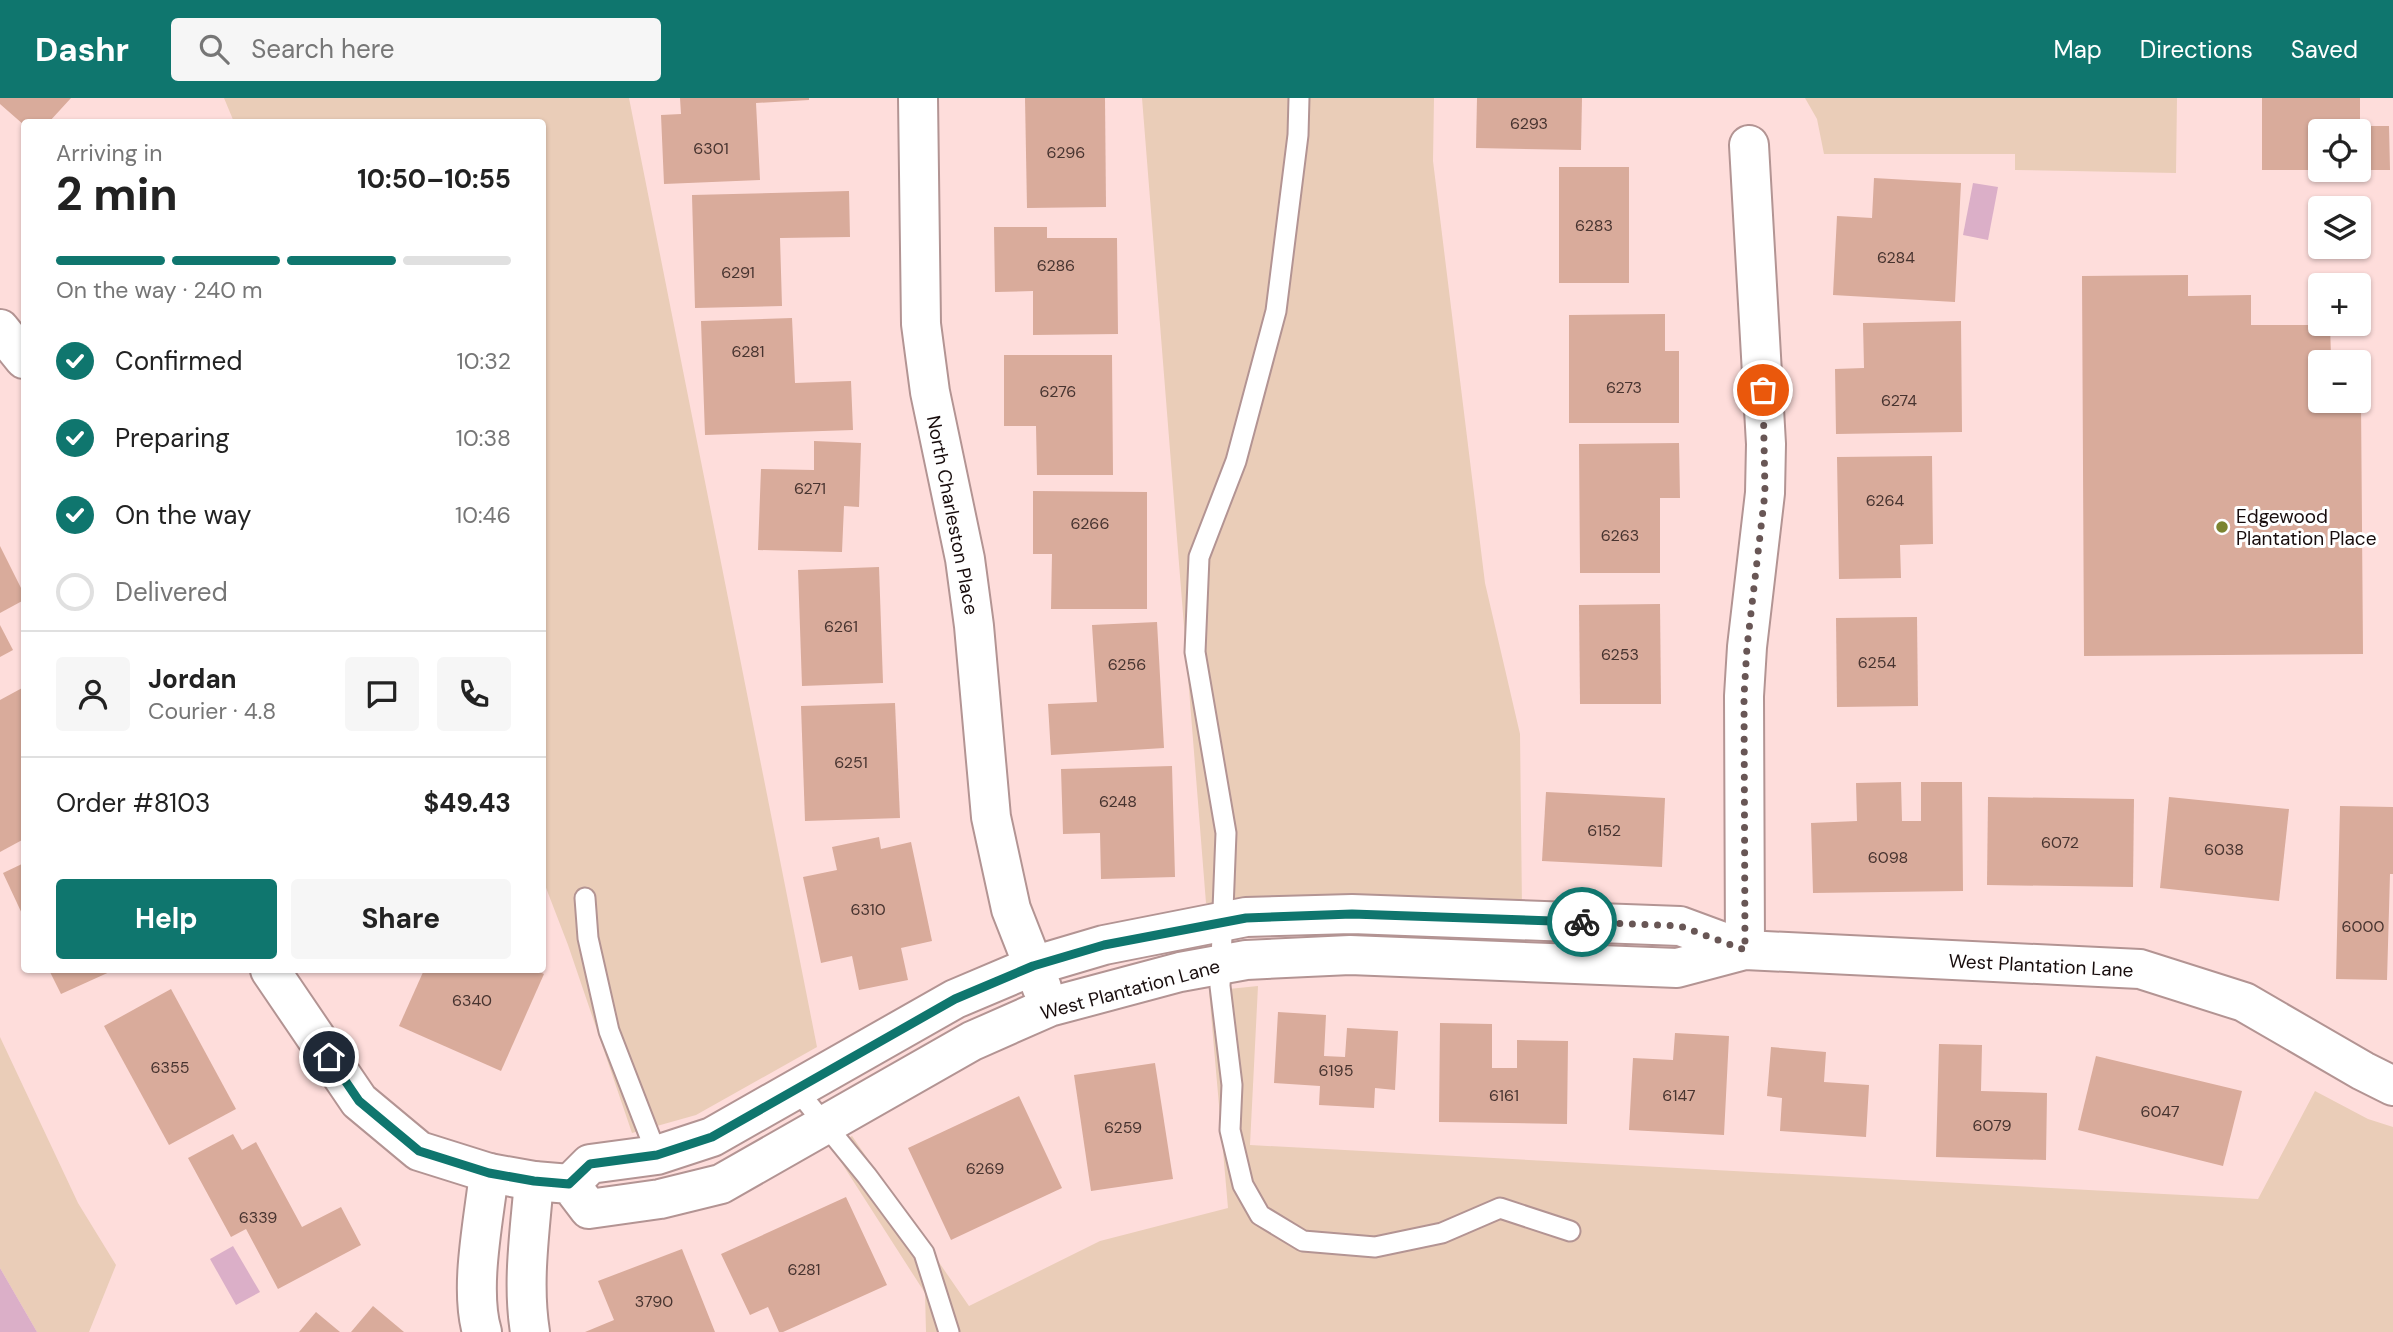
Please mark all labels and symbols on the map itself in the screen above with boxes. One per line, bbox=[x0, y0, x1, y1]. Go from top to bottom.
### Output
house number: 6293 bbox=[1510, 113, 1548, 134]
house number: 6301 bbox=[693, 138, 729, 159]
house number: 6296 bbox=[1047, 142, 1085, 163]
house number: 6283 bbox=[1575, 215, 1613, 236]
house number: 6284 bbox=[1877, 247, 1915, 268]
house number: 6286 bbox=[1037, 255, 1075, 276]
house number: 6291 bbox=[721, 262, 755, 283]
house number: 6281 bbox=[732, 341, 764, 362]
pin bbox=[1733, 360, 1793, 420]
house number: 6273 bbox=[1606, 377, 1642, 398]
house number: 6276 bbox=[1040, 381, 1076, 402]
house number: 6274 bbox=[1881, 390, 1917, 411]
street label: North Charleston Place bbox=[921, 413, 984, 617]
house number: 6271 bbox=[794, 478, 826, 499]
house number: 6264 bbox=[1866, 490, 1905, 511]
place label: Edgewood Plantation Place bbox=[2236, 504, 2377, 551]
house number: 6266 bbox=[1071, 513, 1109, 534]
marker: Edgewood Plantation Place bbox=[2214, 519, 2230, 535]
house number: 6263 bbox=[1601, 525, 1639, 546]
house number: 6261 bbox=[824, 616, 858, 637]
house number: 6253 bbox=[1601, 644, 1639, 665]
house number: 6254 bbox=[1858, 652, 1896, 673]
house number: 6256 bbox=[1108, 654, 1146, 675]
house number: 6251 bbox=[834, 752, 868, 773]
house number: 6248 bbox=[1099, 791, 1137, 812]
house number: 6152 bbox=[1587, 820, 1621, 841]
house number: 6072 bbox=[2041, 832, 2079, 853]
house number: 6038 bbox=[2204, 839, 2244, 860]
house number: 6098 bbox=[1868, 847, 1908, 868]
courier bbox=[1547, 887, 1617, 957]
house number: 6310 bbox=[850, 899, 886, 920]
house number: 6000 bbox=[2342, 916, 2384, 937]
street label: West Plantation Lane bbox=[1948, 948, 2134, 983]
street label: West Plantation Lane bbox=[1037, 953, 1223, 1026]
house number: 6340 bbox=[452, 990, 492, 1011]
pin bbox=[299, 1027, 359, 1087]
house number: 6355 bbox=[150, 1057, 190, 1078]
house number: 6195 bbox=[1319, 1060, 1353, 1081]
house number: 6161 bbox=[1489, 1085, 1519, 1106]
house number: 6147 bbox=[1662, 1085, 1696, 1106]
house number: 6047 bbox=[2140, 1101, 2180, 1122]
house number: 6079 bbox=[1973, 1115, 2011, 1136]
house number: 6259 bbox=[1104, 1117, 1142, 1138]
house number: 6269 bbox=[966, 1158, 1004, 1179]
house number: 6339 bbox=[239, 1207, 277, 1228]
house number: 6281 bbox=[788, 1259, 820, 1280]
house number: 3790 bbox=[635, 1291, 673, 1312]

